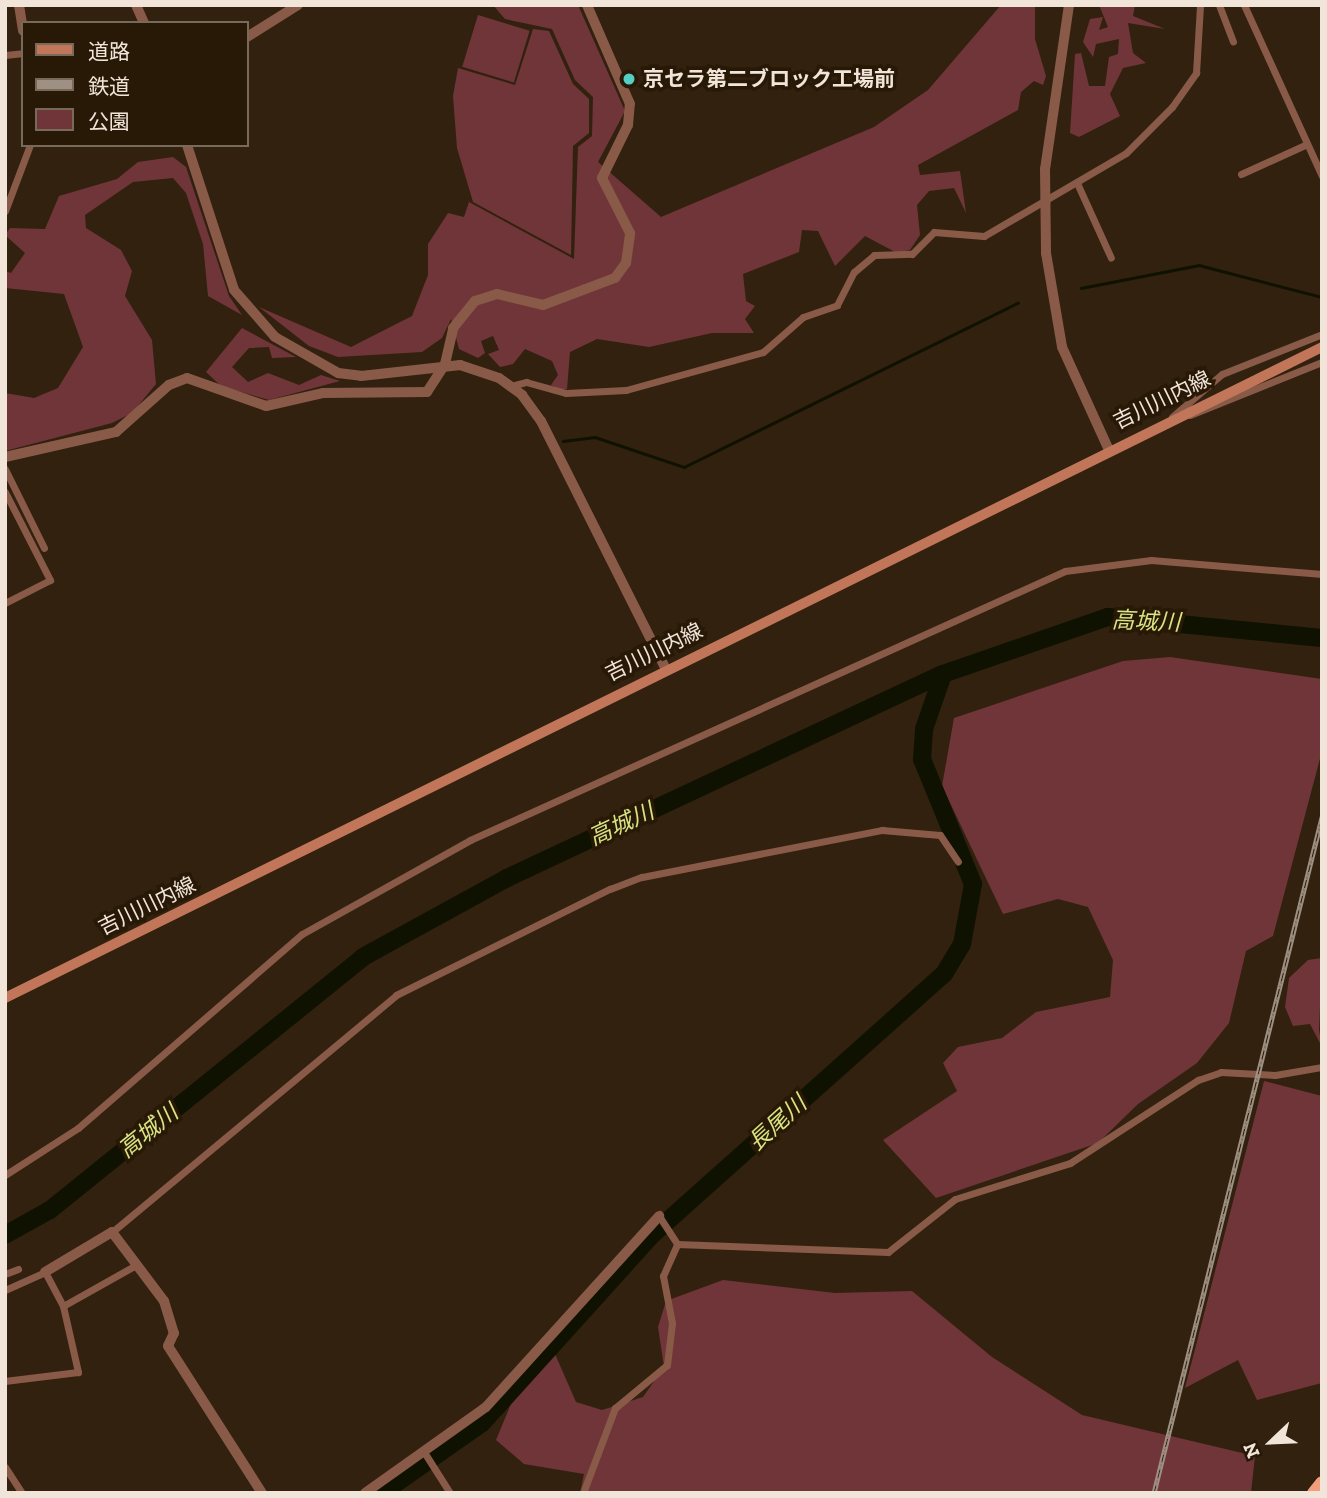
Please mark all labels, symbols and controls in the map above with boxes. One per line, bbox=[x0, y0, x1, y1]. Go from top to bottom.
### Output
legend bbox=[21, 21, 248, 147]
text: 道路 bbox=[88, 39, 130, 64]
place label: 京セラ第二ブロック工場前 bbox=[643, 66, 895, 92]
marker: 京セラ第二ブロック工場前 bbox=[621, 71, 637, 87]
text: 鉄道 bbox=[88, 74, 130, 99]
text: 公園 bbox=[88, 109, 130, 134]
street label: 吉川川内線 bbox=[1109, 366, 1215, 434]
water label: 高城川 bbox=[1111, 606, 1181, 636]
street label: 吉川川内線 bbox=[601, 618, 707, 686]
water label: 高城川 bbox=[584, 797, 658, 851]
street label: 吉川川内線 bbox=[94, 872, 200, 940]
water label: 長尾川 bbox=[742, 1090, 812, 1156]
water label: 高城川 bbox=[113, 1099, 183, 1163]
north arrow bbox=[1236, 1407, 1306, 1477]
text: N bbox=[1238, 1439, 1265, 1462]

